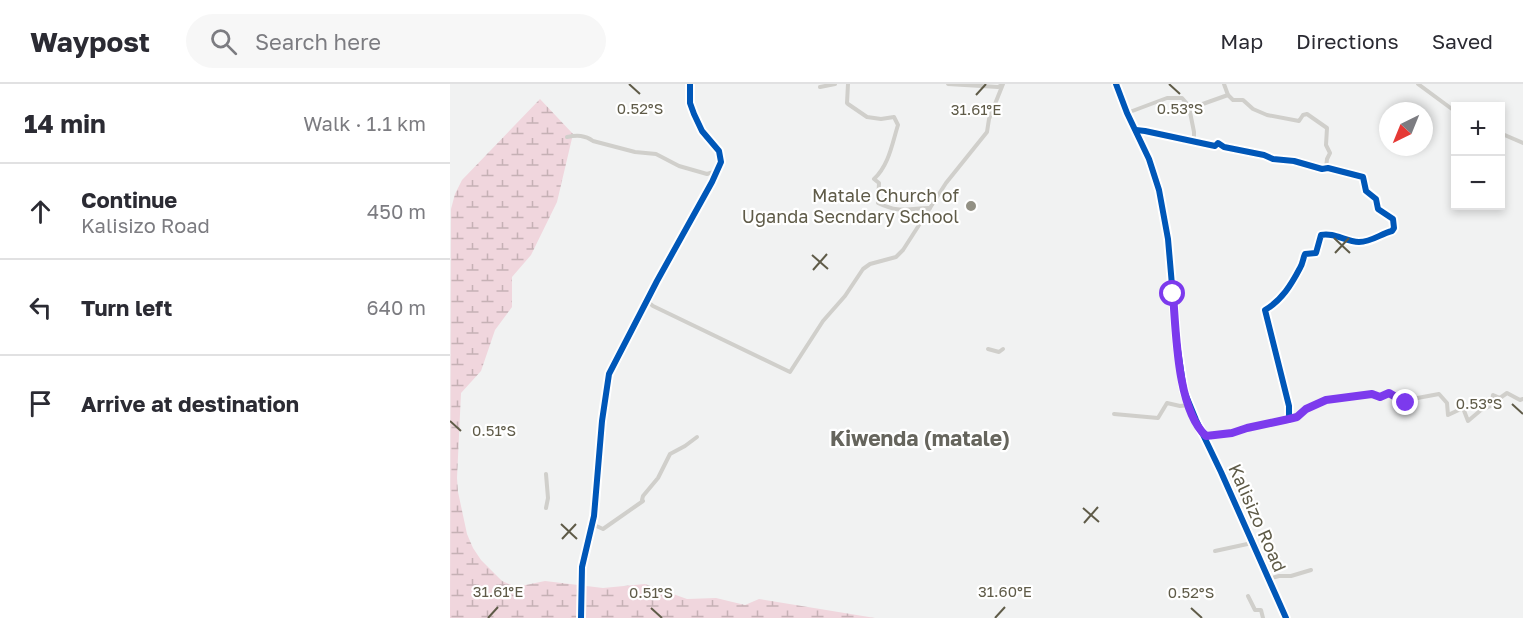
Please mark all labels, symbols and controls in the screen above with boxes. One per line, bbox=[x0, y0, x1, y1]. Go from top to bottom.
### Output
search box bbox=[186, 14, 606, 68]
text: Waypost bbox=[30, 25, 150, 58]
icon: search bbox=[207, 25, 240, 58]
text: Search here bbox=[255, 28, 381, 55]
text: Map bbox=[1220, 28, 1263, 54]
text: Directions bbox=[1296, 28, 1399, 54]
text: Saved bbox=[1432, 28, 1493, 54]
text: 0.52°S bbox=[617, 99, 663, 117]
text: 0.53°S bbox=[1157, 99, 1203, 117]
text: 31.61°E bbox=[951, 100, 1001, 118]
north arrow bbox=[1379, 102, 1433, 156]
map controls bbox=[1451, 102, 1505, 210]
button: + bbox=[1451, 102, 1505, 156]
text: 14 min bbox=[24, 108, 106, 139]
text: Walk · 1.1 km bbox=[303, 111, 426, 135]
button: − bbox=[1451, 156, 1505, 210]
place label: Matale Church of Uganda Secndary School bbox=[742, 184, 959, 227]
text: Continue bbox=[81, 186, 177, 213]
icon: ahead bbox=[24, 195, 57, 228]
text: 450 m bbox=[367, 199, 426, 223]
marker: Matale Church of Uganda Secndary School bbox=[964, 199, 978, 213]
text: Kalisizo Road bbox=[81, 213, 210, 237]
route start bbox=[1159, 280, 1185, 306]
icon: left bbox=[24, 291, 57, 324]
text: Turn left bbox=[81, 294, 172, 321]
text: 640 m bbox=[367, 295, 426, 319]
icon: arrive bbox=[24, 387, 57, 420]
route end bbox=[1392, 389, 1418, 415]
text: Arrive at destination bbox=[81, 390, 299, 417]
text: 0.53°S bbox=[1456, 394, 1502, 412]
text: 0.51°S bbox=[472, 421, 516, 439]
district label: Kiwenda (matale) bbox=[830, 425, 1010, 451]
street label: Kalisizo Road bbox=[1224, 460, 1292, 575]
text: 31.61°E bbox=[473, 582, 523, 600]
text: 31.60°E bbox=[978, 582, 1032, 600]
text: 0.51°S bbox=[629, 583, 673, 601]
text: 0.52°S bbox=[1168, 583, 1214, 601]

